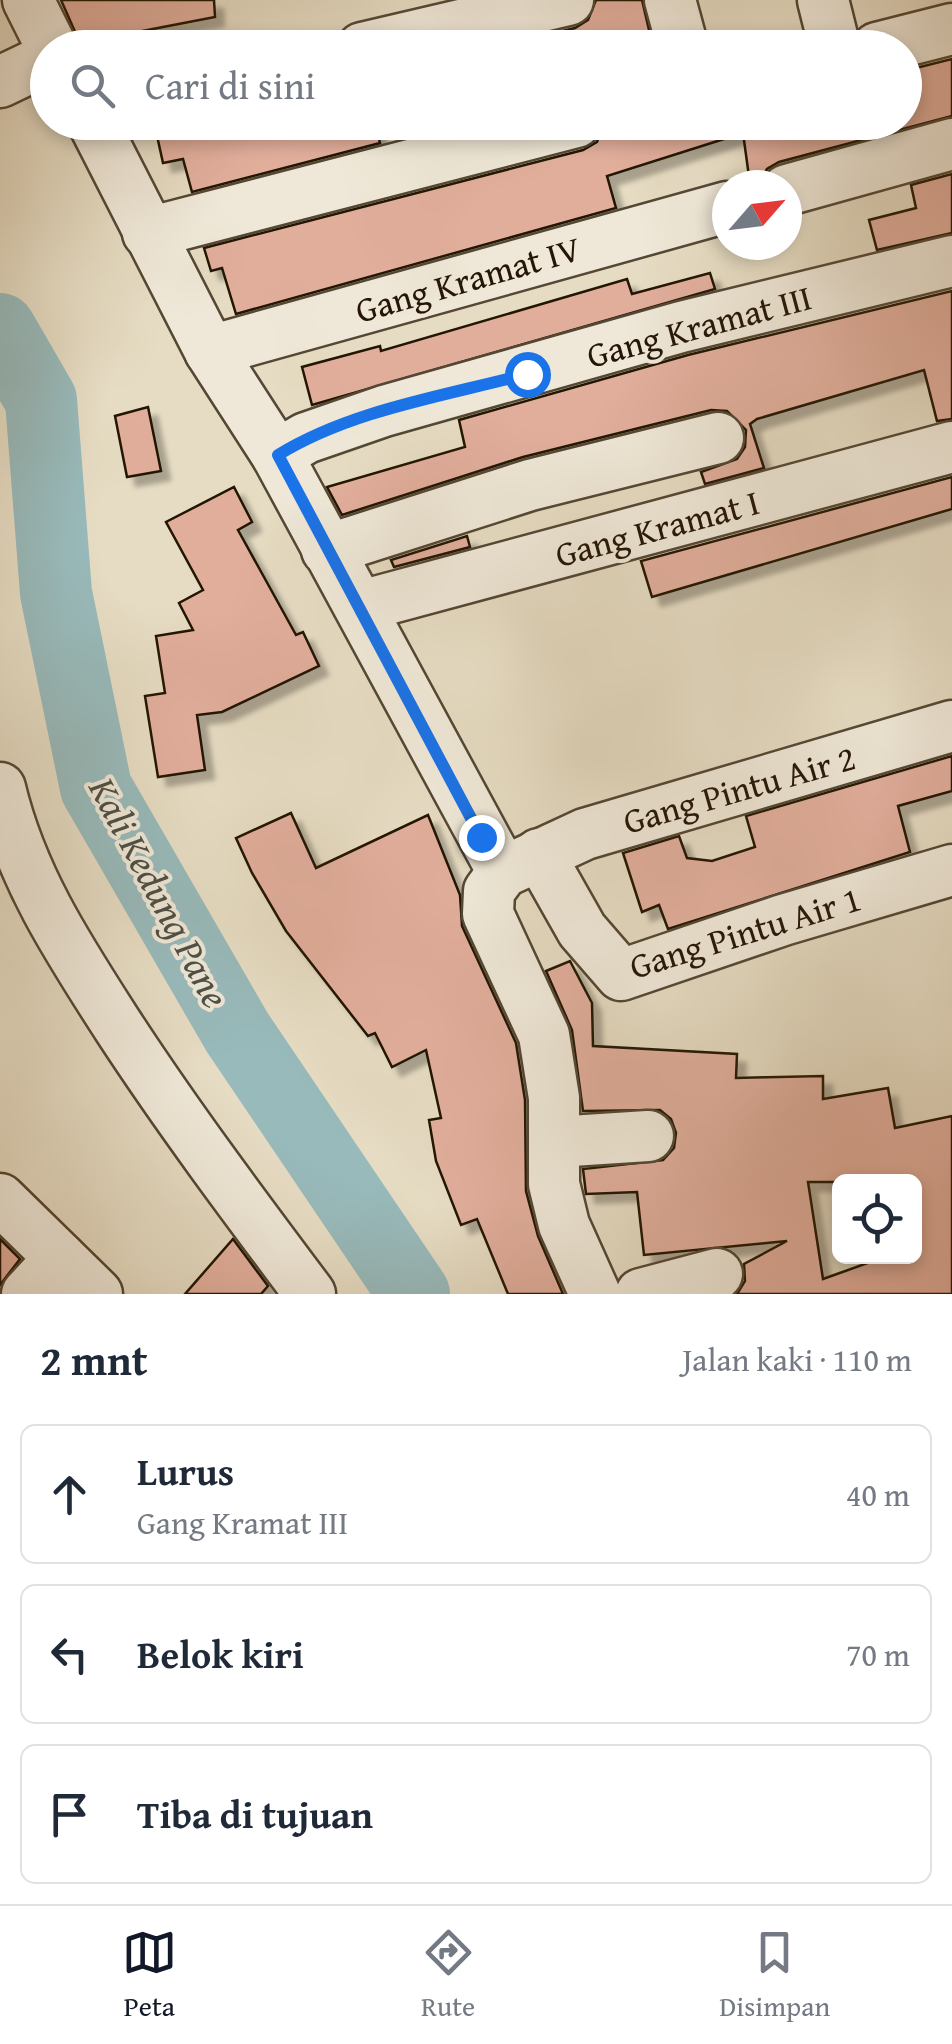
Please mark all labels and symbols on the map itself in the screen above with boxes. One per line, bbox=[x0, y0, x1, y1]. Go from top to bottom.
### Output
north arrow bbox=[712, 170, 802, 260]
street label: Gang Kramat IV bbox=[349, 222, 587, 336]
street label: Gang Kramat III bbox=[581, 272, 817, 380]
route start bbox=[505, 352, 551, 398]
street label: Gang Kramat I bbox=[549, 476, 765, 580]
street label: Gang Pintu Air 2 bbox=[617, 732, 861, 846]
water label: Kali Kedung Pane bbox=[75, 766, 244, 1017]
route end bbox=[459, 815, 505, 861]
street label: Gang Pintu Air 1 bbox=[623, 873, 867, 991]

